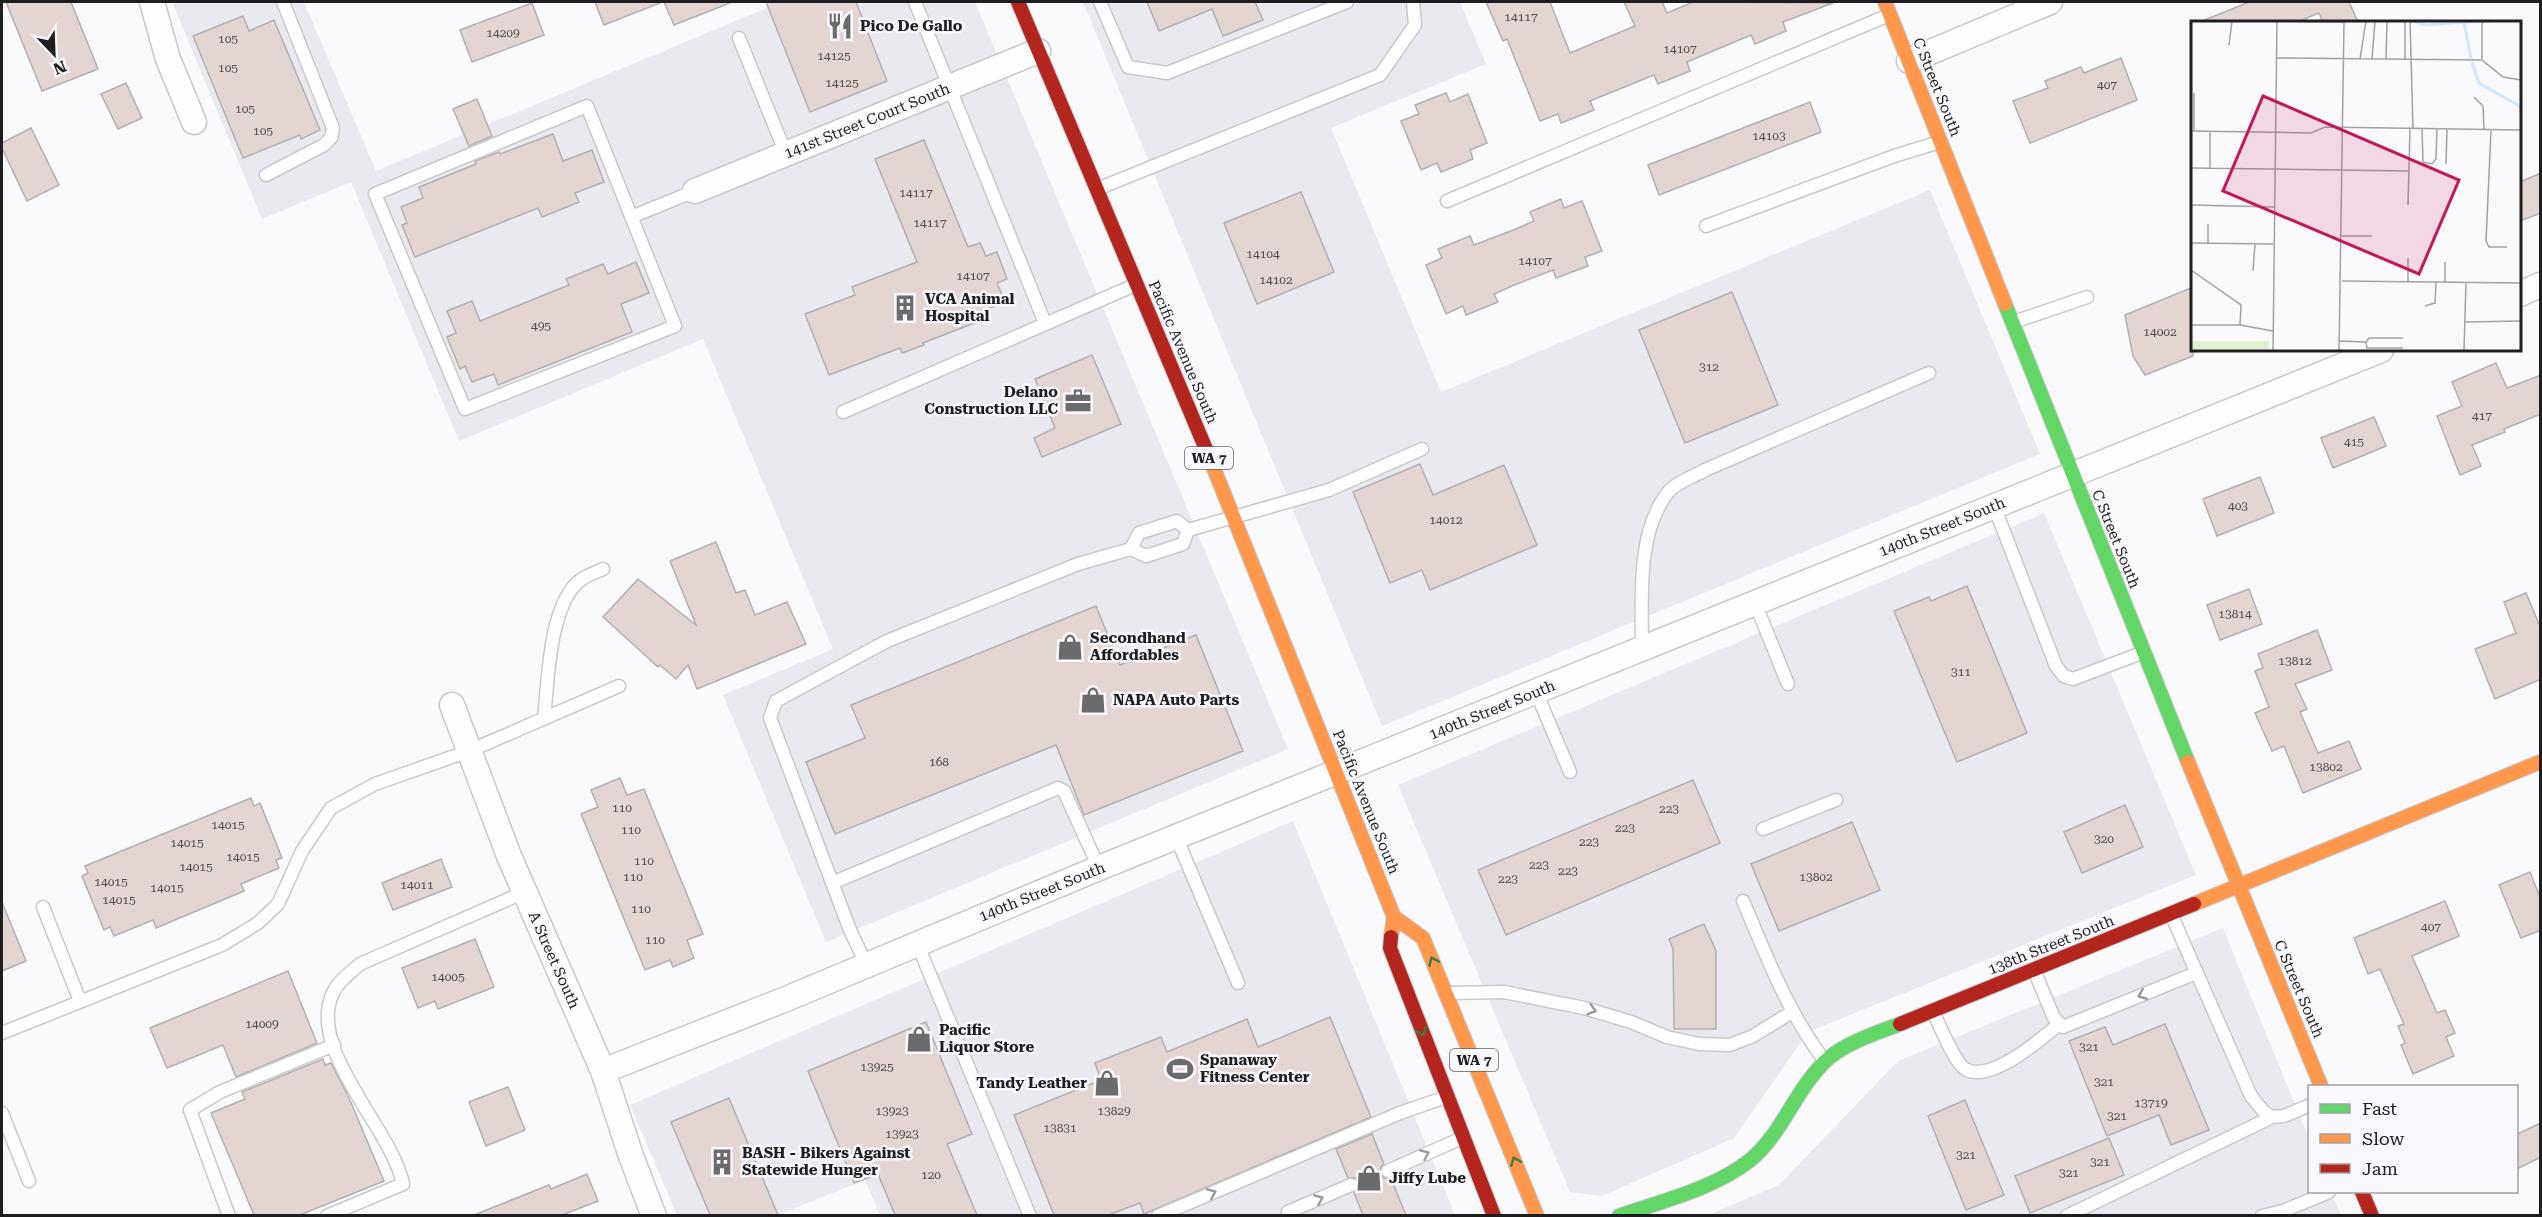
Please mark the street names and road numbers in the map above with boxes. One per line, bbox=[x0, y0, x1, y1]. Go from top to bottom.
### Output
street label: C Street South bbox=[1909, 35, 1965, 139]
street label: 141st Street Court South bbox=[782, 79, 953, 163]
street label: Pacific Avenue South bbox=[1145, 278, 1221, 427]
road number: WA 7 bbox=[1185, 447, 1233, 469]
street label: C Street South bbox=[2088, 487, 2144, 591]
street label: 140th Street South bbox=[1876, 493, 2008, 561]
street label: 140th Street South bbox=[1426, 676, 1558, 744]
street label: Pacific Avenue South bbox=[1329, 727, 1403, 877]
street label: 140th Street South bbox=[976, 858, 1108, 926]
street label: A Street South bbox=[525, 909, 584, 1012]
street label: 138th Street South bbox=[1985, 911, 2117, 979]
street label: C Street South bbox=[2270, 937, 2328, 1041]
road number: WA 7 bbox=[1450, 1049, 1498, 1071]

